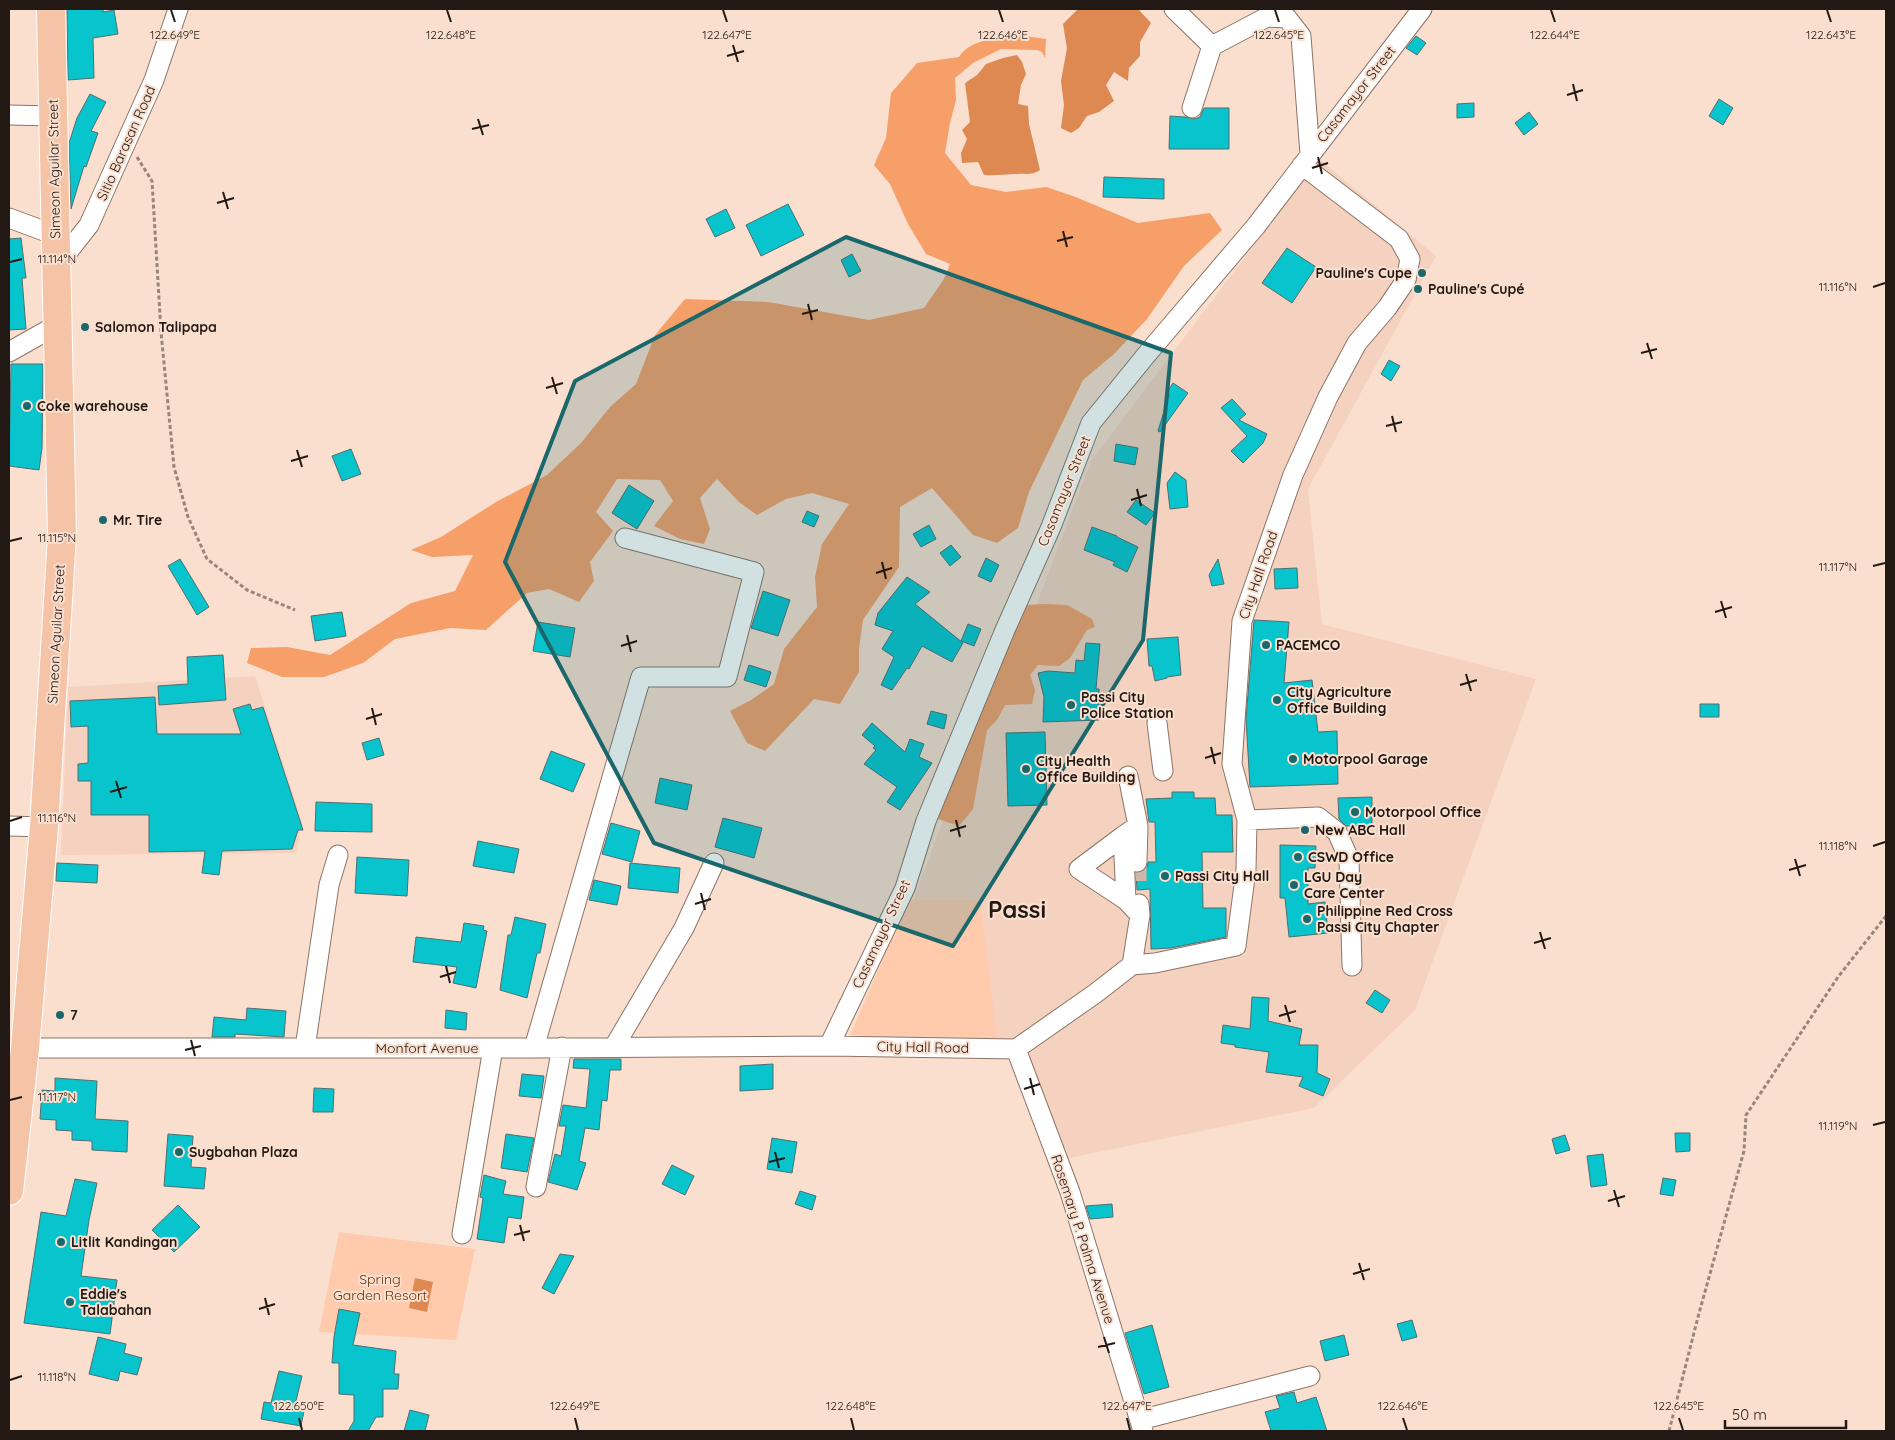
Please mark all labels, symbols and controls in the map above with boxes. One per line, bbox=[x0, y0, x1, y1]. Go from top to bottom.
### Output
text: 122.649°E bbox=[150, 27, 200, 42]
text: 122.648°E bbox=[426, 27, 476, 42]
text: 122.647°E bbox=[702, 27, 752, 42]
text: 122.646°E bbox=[978, 27, 1028, 42]
text: 122.645°E bbox=[1254, 27, 1304, 42]
text: 122.644°E bbox=[1530, 27, 1580, 42]
text: 122.643°E bbox=[1806, 27, 1856, 42]
street label: Casamayor Street bbox=[1313, 42, 1400, 146]
street label: Sitio Barasan Road bbox=[93, 83, 159, 203]
street label: Simeon Aguilar Street bbox=[44, 99, 64, 239]
text: 11.114°N bbox=[38, 251, 76, 266]
place label: Pauline's Cupe bbox=[1315, 264, 1412, 282]
marker: Pauline's Cupe bbox=[1416, 267, 1428, 279]
text: 11.116°N bbox=[1819, 279, 1857, 294]
place label: Pauline's Cupé bbox=[1428, 280, 1525, 298]
marker: Pauline's Cupé bbox=[1412, 283, 1424, 295]
place label: Salomon Talipapa bbox=[95, 318, 217, 336]
marker: Salomon Talipapa bbox=[79, 321, 91, 333]
place label: Coke warehouse bbox=[37, 397, 148, 415]
marker: Coke warehouse bbox=[21, 400, 33, 412]
street label: Casamayor Street bbox=[1034, 433, 1095, 549]
place label: Mr. Tire bbox=[113, 511, 162, 529]
marker: Mr. Tire bbox=[97, 514, 109, 526]
street label: City Hall Road bbox=[1234, 528, 1282, 622]
text: 11.115°N bbox=[38, 530, 76, 545]
text: 11.117°N bbox=[1819, 559, 1857, 574]
street label: Simeon Aguilar Street bbox=[43, 564, 69, 704]
place label: PACEMCO bbox=[1276, 636, 1341, 654]
marker: PACEMCO bbox=[1260, 639, 1272, 651]
place label: City Agriculture Office Building bbox=[1287, 683, 1391, 717]
place label: Passi City Police Station bbox=[1081, 688, 1174, 722]
marker: City Agriculture Office Building bbox=[1271, 694, 1283, 706]
marker: Passi City Police Station bbox=[1065, 699, 1077, 711]
place label: Motorpool Garage bbox=[1303, 750, 1428, 768]
place label: City Health Office Building bbox=[1036, 752, 1135, 786]
marker: Motorpool Garage bbox=[1287, 753, 1299, 765]
marker: City Health Office Building bbox=[1020, 763, 1032, 775]
place label: Motorpool Office bbox=[1365, 803, 1481, 821]
marker: Motorpool Office bbox=[1349, 806, 1361, 818]
text: 11.116°N bbox=[38, 810, 76, 825]
place label: New ABC Hall bbox=[1315, 821, 1405, 839]
marker: New ABC Hall bbox=[1299, 824, 1311, 836]
text: 11.118°N bbox=[1819, 838, 1857, 853]
place label: CSWD Office bbox=[1308, 848, 1394, 866]
marker: CSWD Office bbox=[1292, 851, 1304, 863]
place label: Passi City Hall bbox=[1175, 867, 1269, 885]
place label: LGU Day Care Center bbox=[1304, 868, 1385, 902]
marker: Passi City Hall bbox=[1159, 870, 1171, 882]
street label: Casamayor Street bbox=[848, 877, 914, 991]
marker: LGU Day Care Center bbox=[1288, 879, 1300, 891]
district label: Passi bbox=[988, 894, 1046, 924]
place label: Philippine Red Cross Passi City Chapter bbox=[1317, 902, 1453, 936]
marker: Philippine Red Cross Passi City Chapter bbox=[1301, 913, 1313, 925]
place label: 7 bbox=[70, 1006, 78, 1024]
marker: 7 bbox=[54, 1009, 66, 1021]
street label: City Hall Road bbox=[877, 1037, 969, 1057]
street label: Monfort Avenue bbox=[376, 1039, 479, 1057]
text: 11.117°N bbox=[38, 1089, 76, 1104]
text: 11.119°N bbox=[1819, 1118, 1857, 1133]
place label: Sugbahan Plaza bbox=[189, 1143, 298, 1161]
marker: Sugbahan Plaza bbox=[173, 1146, 185, 1158]
street label: Rosemary P. Palma Avenue bbox=[1047, 1152, 1119, 1326]
place label: Litlit Kandingan bbox=[71, 1233, 177, 1251]
marker: Litlit Kandingan bbox=[55, 1236, 67, 1248]
park label: Spring Garden Resort bbox=[333, 1270, 427, 1304]
place label: Eddie's Talabahan bbox=[80, 1285, 152, 1319]
marker: Eddie's Talabahan bbox=[64, 1296, 76, 1308]
text: 11.118°N bbox=[38, 1369, 76, 1384]
text: 122.650°E bbox=[274, 1398, 325, 1413]
text: 122.649°E bbox=[550, 1398, 600, 1413]
text: 122.648°E bbox=[826, 1398, 876, 1413]
text: 122.647°E bbox=[1102, 1398, 1152, 1413]
text: 122.646°E bbox=[1378, 1398, 1428, 1413]
text: 122.645°E bbox=[1654, 1398, 1704, 1413]
scale bar bbox=[1725, 1398, 1846, 1430]
text: 50 m bbox=[1732, 1405, 1767, 1424]

